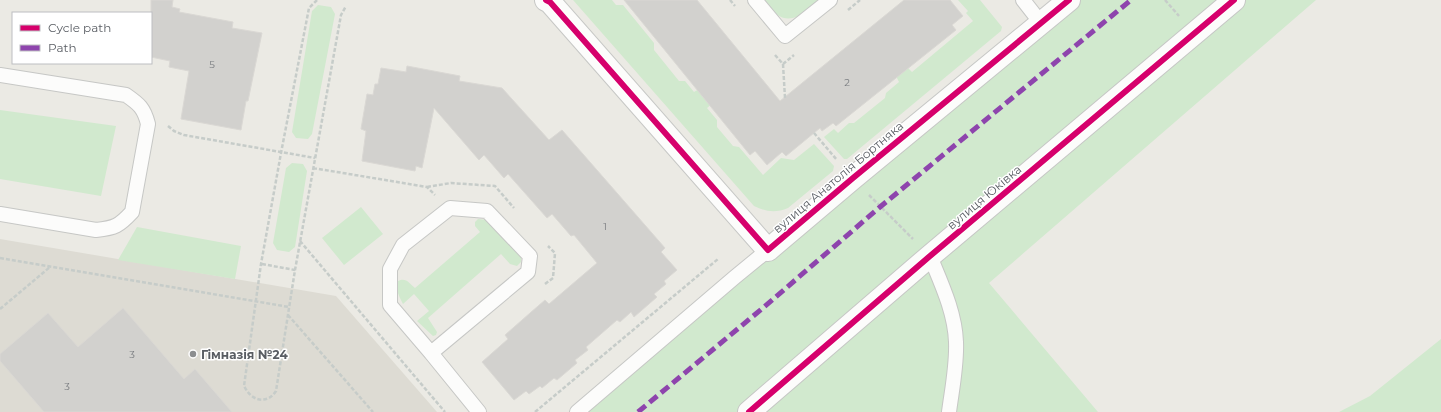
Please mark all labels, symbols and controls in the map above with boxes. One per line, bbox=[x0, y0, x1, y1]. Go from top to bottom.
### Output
legend bbox=[12, 12, 152, 64]
text: Cycle path bbox=[48, 20, 111, 35]
text: Path bbox=[48, 40, 77, 55]
house number: 5 bbox=[209, 58, 215, 71]
house number: 2 bbox=[844, 76, 850, 89]
street label: вулиця Анатолія Бортняка bbox=[770, 118, 906, 236]
street label: вулиця Юківка bbox=[944, 161, 1024, 233]
house number: 1 bbox=[603, 220, 607, 233]
place label: Гімназія №24 bbox=[201, 347, 289, 362]
house number: 3 bbox=[129, 348, 135, 361]
marker: Гімназія №24 bbox=[188, 349, 198, 359]
house number: 3 bbox=[64, 380, 70, 393]

